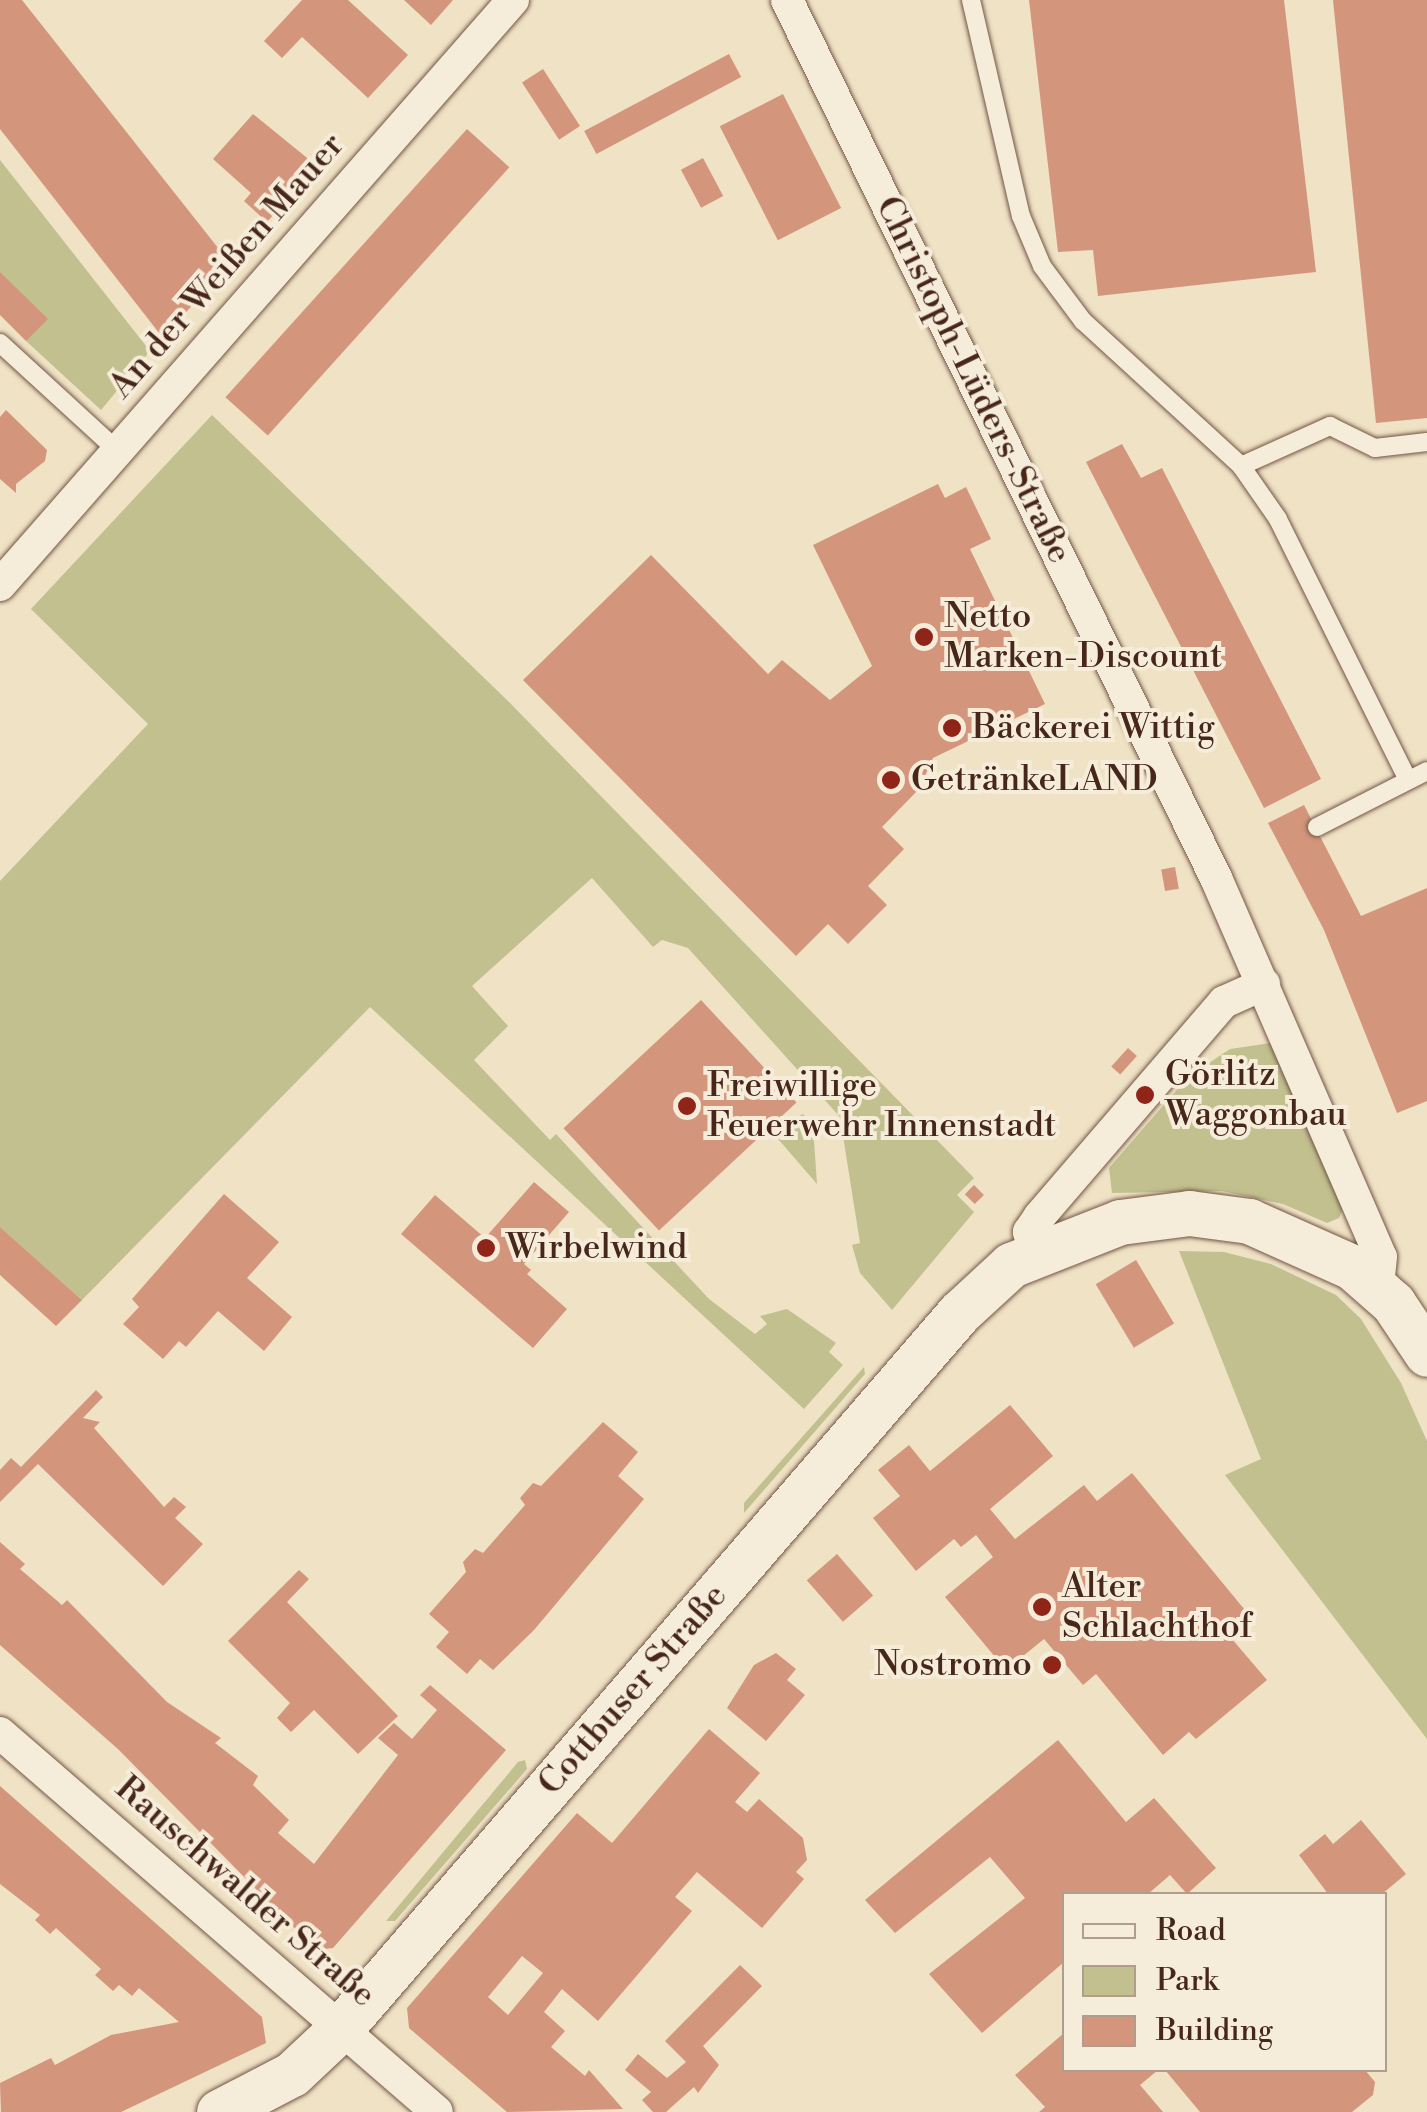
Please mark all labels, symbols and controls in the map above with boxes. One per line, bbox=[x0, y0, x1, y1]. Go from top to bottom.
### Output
street label: An der Weißen Mauer bbox=[100, 125, 354, 407]
street label: Christoph-Lüders-Straße bbox=[866, 190, 1080, 570]
place label: Netto Marken-Discount bbox=[944, 596, 1222, 678]
marker: Netto Marken-Discount bbox=[913, 626, 935, 648]
place label: Bäckerei Wittig bbox=[972, 707, 1215, 749]
marker: Bäckerei Wittig bbox=[941, 717, 963, 739]
place label: GetränkeLAND bbox=[911, 759, 1158, 801]
marker: GetränkeLAND bbox=[880, 769, 902, 791]
place label: Görlitz Waggonbau bbox=[1165, 1054, 1347, 1136]
place label: Freiwillige Feuerwehr Innenstadt bbox=[707, 1065, 1056, 1147]
marker: Görlitz Waggonbau bbox=[1134, 1084, 1156, 1106]
marker: Freiwillige Feuerwehr Innenstadt bbox=[676, 1095, 698, 1117]
place label: Wirbelwind bbox=[506, 1227, 687, 1269]
marker: Wirbelwind bbox=[475, 1237, 497, 1259]
place label: Alter Schlachthof bbox=[1062, 1566, 1252, 1648]
street label: Cottbuser Straße bbox=[530, 1576, 736, 1804]
marker: Alter Schlachthof bbox=[1031, 1596, 1053, 1618]
place label: Nostromo bbox=[874, 1644, 1032, 1686]
marker: Nostromo bbox=[1041, 1654, 1063, 1676]
street label: Rauschwalder Straße bbox=[106, 1768, 384, 2016]
legend bbox=[1062, 1892, 1387, 2072]
text: Road bbox=[1156, 1912, 1226, 1950]
text: Park bbox=[1156, 1962, 1218, 2000]
text: Building bbox=[1156, 2012, 1273, 2050]

